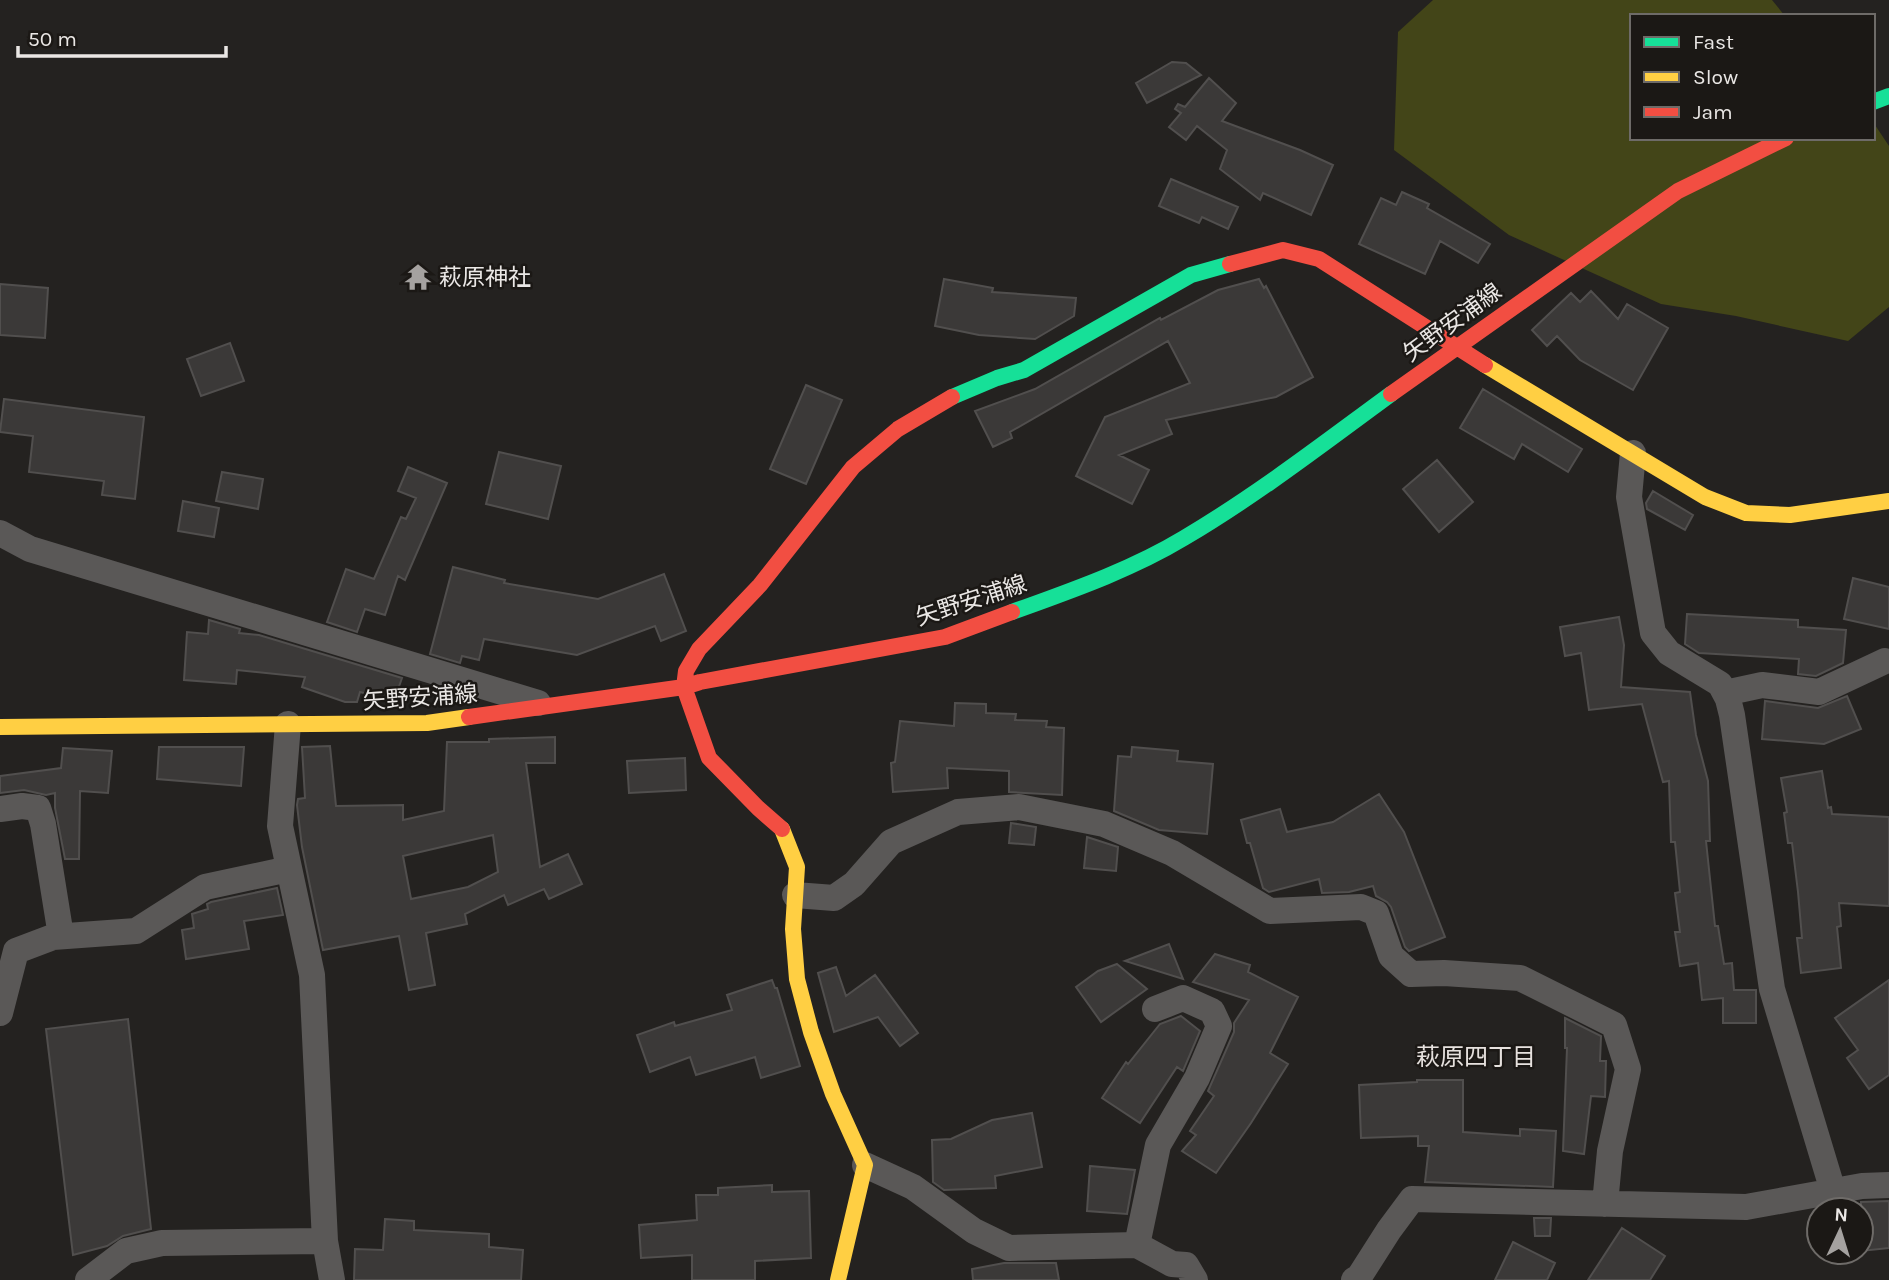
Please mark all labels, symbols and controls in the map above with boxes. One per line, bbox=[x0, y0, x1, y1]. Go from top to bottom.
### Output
scale bar bbox=[18, 14, 226, 58]
legend bbox=[1630, 14, 1875, 140]
text: 50 m bbox=[28, 27, 77, 51]
text: Fast bbox=[1693, 30, 1734, 54]
text: Slow bbox=[1693, 65, 1738, 89]
text: Jam bbox=[1693, 100, 1733, 124]
temple icon: 萩原神社 bbox=[403, 262, 433, 292]
place label: 萩原神社 bbox=[439, 264, 531, 291]
street label: 矢野安浦線 bbox=[1398, 278, 1507, 367]
street label: 矢野安浦線 bbox=[912, 570, 1030, 631]
street label: 矢野安浦線 bbox=[362, 680, 478, 715]
district label: 萩原四丁目 bbox=[1416, 1043, 1536, 1071]
north arrow bbox=[1805, 1196, 1875, 1266]
text: N bbox=[1834, 1204, 1849, 1226]

